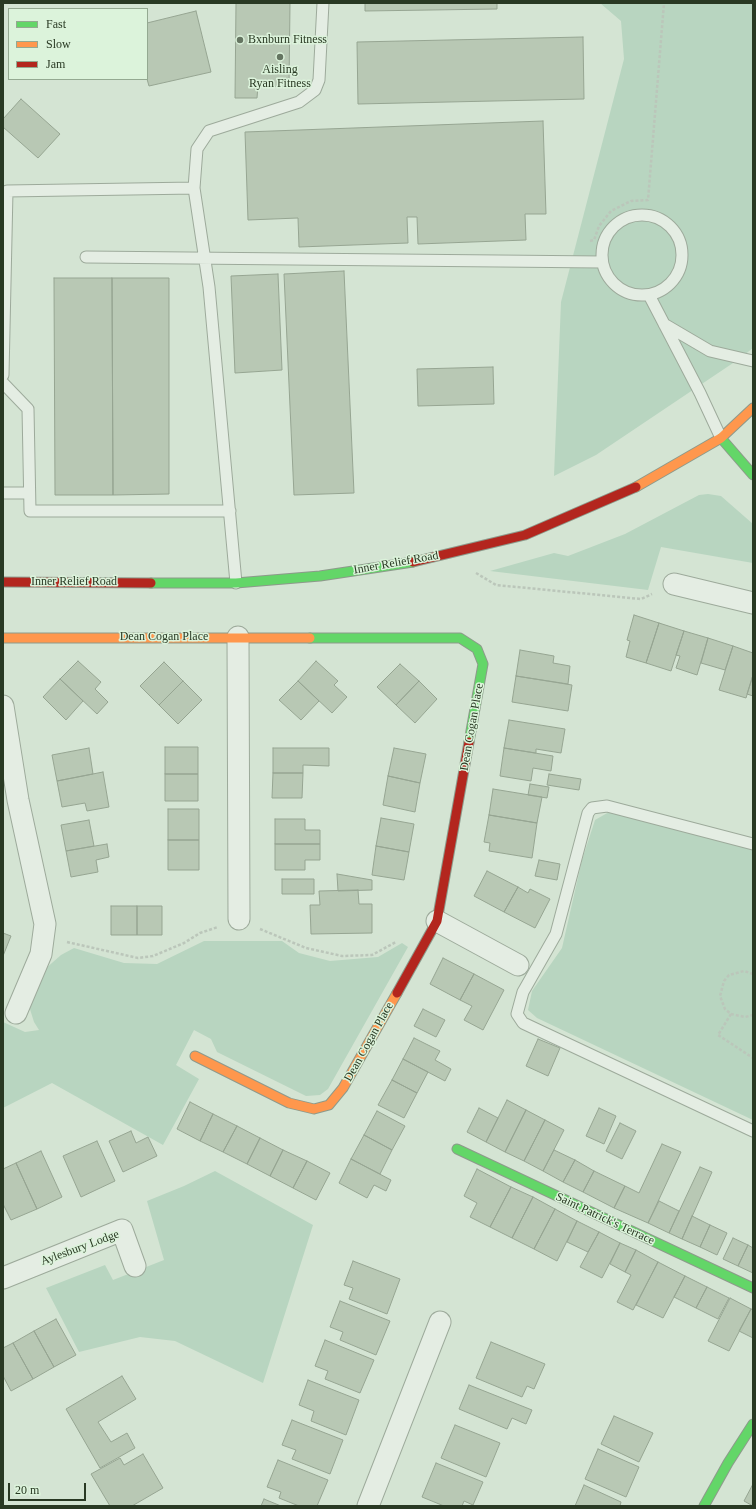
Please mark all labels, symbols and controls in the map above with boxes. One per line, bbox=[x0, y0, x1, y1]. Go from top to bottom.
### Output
legend bbox=[8, 8, 148, 80]
text: Fast bbox=[46, 17, 66, 31]
place label: Bxnburn Fitness bbox=[248, 33, 327, 47]
marker: Bxnburn Fitness bbox=[235, 35, 245, 45]
text: Slow bbox=[46, 37, 71, 51]
marker: Aisling Ryan Fitness bbox=[275, 52, 285, 62]
text: Jam bbox=[46, 57, 65, 71]
place label: Aisling Ryan Fitness bbox=[249, 63, 311, 91]
street label: Inner Relief Road bbox=[352, 548, 440, 578]
street label: Inner Relief Road bbox=[31, 575, 117, 589]
street label: Dean Cogan Place bbox=[120, 630, 208, 644]
street label: Dean Cogan Place bbox=[457, 682, 487, 772]
street label: Dean Cogan Place bbox=[341, 1000, 397, 1084]
street label: Saint Patrick's Terrace bbox=[553, 1190, 657, 1248]
street label: Aylesbury Lodge bbox=[39, 1227, 121, 1269]
scale bar bbox=[10, 1475, 88, 1501]
text: 20 m bbox=[15, 1483, 39, 1497]

